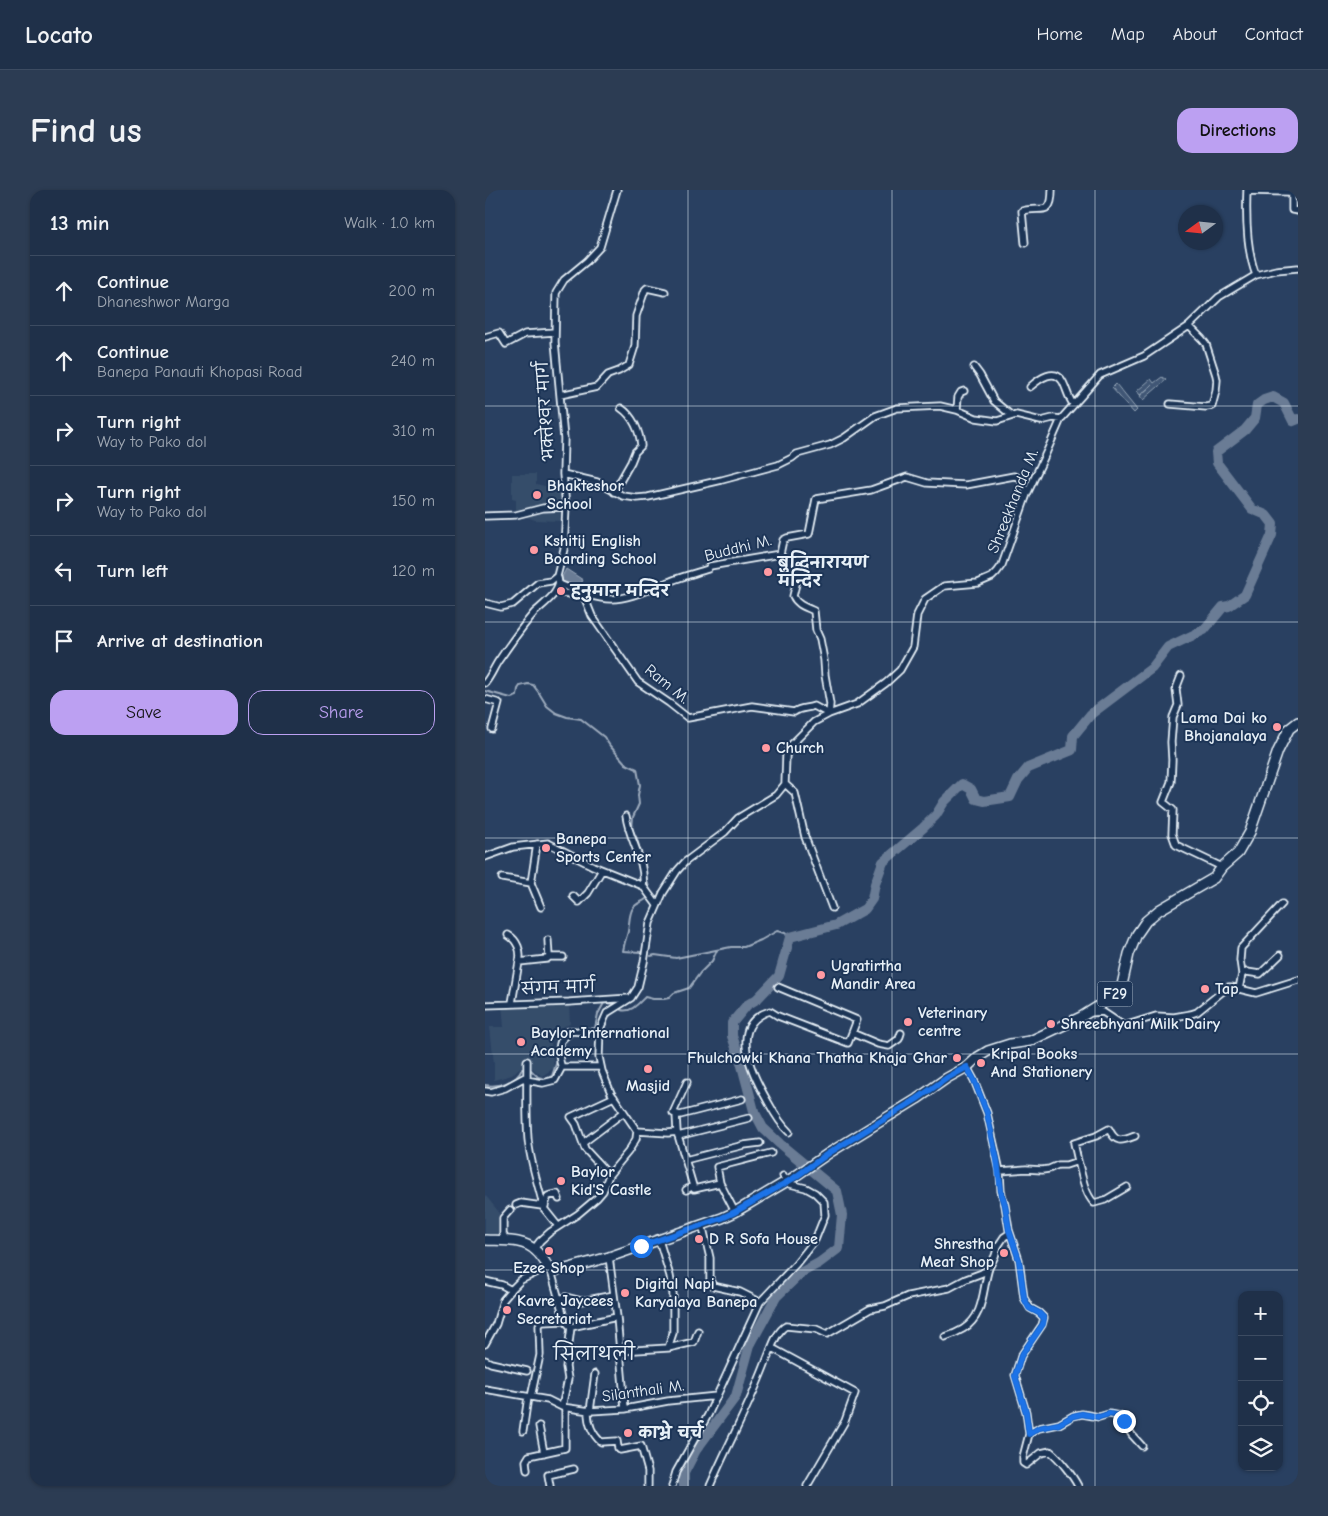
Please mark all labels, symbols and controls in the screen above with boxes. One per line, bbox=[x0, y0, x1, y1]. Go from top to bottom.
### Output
text: Locato bbox=[25, 21, 93, 49]
text: Home bbox=[1036, 24, 1083, 45]
text: Map bbox=[1111, 24, 1145, 45]
text: About bbox=[1173, 24, 1217, 45]
text: Contact bbox=[1245, 24, 1303, 45]
button: Directions bbox=[1177, 108, 1298, 153]
text: Find us bbox=[30, 110, 142, 151]
north arrow bbox=[1178, 205, 1223, 250]
text: 13 min bbox=[50, 211, 109, 235]
text: Walk · 1.0 km bbox=[344, 214, 435, 232]
text: Continue bbox=[97, 271, 169, 293]
icon: ahead bbox=[50, 277, 78, 305]
text: 200 m bbox=[389, 282, 435, 300]
text: Dhaneshwor Marga bbox=[97, 293, 230, 311]
text: Continue bbox=[97, 341, 169, 363]
icon: ahead bbox=[50, 347, 78, 375]
text: 240 m bbox=[391, 352, 435, 370]
street label: भक्तेश्वर मार्ग bbox=[528, 359, 559, 463]
text: Banepa Panauti Khopasi Road bbox=[97, 363, 302, 381]
text: Turn right bbox=[97, 411, 181, 433]
icon: right bbox=[50, 417, 78, 445]
text: 310 m bbox=[392, 422, 435, 440]
text: Way to Pako dol bbox=[97, 433, 207, 451]
street label: Shreekhanda M. bbox=[984, 446, 1042, 556]
place label: Bhakteshor School bbox=[547, 477, 624, 513]
text: Turn right bbox=[97, 481, 181, 503]
icon: right bbox=[50, 487, 78, 515]
marker: Bhakteshor School bbox=[531, 489, 543, 501]
text: 150 m bbox=[392, 492, 435, 510]
text: Way to Pako dol bbox=[97, 503, 207, 521]
street label: Buddhi M. bbox=[703, 531, 773, 565]
place label: Kshitij English Boarding School bbox=[544, 532, 657, 568]
marker: Kshitij English Boarding School bbox=[528, 544, 540, 556]
place label: बुद्धिनारायण मन्दिर bbox=[776, 550, 870, 590]
icon: left bbox=[50, 557, 78, 585]
text: Turn left bbox=[97, 560, 168, 582]
text: 120 m bbox=[392, 562, 435, 580]
marker: बुद्धिनारायण मन्दिर bbox=[762, 566, 774, 578]
place label: हनुमान मन्दिर bbox=[569, 578, 670, 602]
marker: हनुमान मन्दिर bbox=[555, 585, 567, 597]
icon: arrive bbox=[50, 627, 78, 655]
text: Arrive at destination bbox=[97, 630, 263, 652]
street label: Ram M. bbox=[641, 661, 693, 707]
button: Save bbox=[50, 690, 238, 735]
button: Share bbox=[248, 690, 435, 735]
place label: Lama Dai ko Bhojanalaya bbox=[1181, 709, 1267, 745]
marker: Lama Dai ko Bhojanalaya bbox=[1271, 721, 1283, 733]
place label: Church bbox=[776, 739, 824, 757]
marker: Church bbox=[760, 742, 772, 754]
place label: Banepa Sports Center bbox=[556, 830, 651, 866]
marker: Banepa Sports Center bbox=[540, 842, 552, 854]
place label: Ugratirtha Mandir Area bbox=[831, 957, 916, 993]
marker: Ugratirtha Mandir Area bbox=[815, 969, 827, 981]
street label: संगम मार्ग bbox=[520, 975, 597, 998]
place label: Tap bbox=[1215, 980, 1239, 998]
road number: F29 bbox=[1097, 982, 1133, 1006]
marker: Tap bbox=[1199, 983, 1211, 995]
place label: Veterinary centre bbox=[918, 1004, 988, 1040]
place label: Shreebhyani Milk Dairy bbox=[1061, 1015, 1221, 1033]
marker: Veterinary centre bbox=[902, 1016, 914, 1028]
marker: Shreebhyani Milk Dairy bbox=[1045, 1018, 1057, 1030]
place label: Baylor International Academy bbox=[531, 1024, 670, 1060]
marker: Baylor International Academy bbox=[515, 1036, 527, 1048]
place label: Kripal Books And Stationery bbox=[991, 1045, 1093, 1081]
place label: Fhulchowki Khana Thatha Khaja Ghar bbox=[687, 1049, 948, 1067]
marker: Fhulchowki Khana Thatha Khaja Ghar bbox=[951, 1052, 963, 1064]
marker: Kripal Books And Stationery bbox=[975, 1057, 987, 1069]
marker: Masjid bbox=[642, 1063, 654, 1075]
place label: Masjid bbox=[626, 1077, 670, 1095]
place label: Baylor Kid'S Castle bbox=[571, 1163, 652, 1199]
marker: Baylor Kid'S Castle bbox=[555, 1175, 567, 1187]
place label: D R Sofa House bbox=[709, 1230, 818, 1248]
marker: D R Sofa House bbox=[693, 1233, 705, 1245]
route start bbox=[630, 1235, 653, 1258]
place label: Shrestha Meat Shop bbox=[920, 1235, 994, 1271]
marker: Ezee Shop bbox=[543, 1245, 555, 1257]
marker: Shrestha Meat Shop bbox=[998, 1247, 1010, 1259]
place label: Ezee Shop bbox=[513, 1259, 585, 1277]
place label: Digital Napi Karyalaya Banepa bbox=[635, 1275, 757, 1311]
marker: Digital Napi Karyalaya Banepa bbox=[619, 1287, 631, 1299]
map controls bbox=[1238, 1291, 1283, 1471]
button: + bbox=[1238, 1291, 1283, 1336]
place label: Kavre Jaycees Secretariat bbox=[517, 1292, 613, 1328]
marker: Kavre Jaycees Secretariat bbox=[501, 1304, 513, 1316]
button: − bbox=[1238, 1336, 1283, 1381]
district label: सिलाथली bbox=[552, 1340, 636, 1365]
street label: Silanthali M. bbox=[601, 1376, 685, 1406]
button: locate bbox=[1238, 1381, 1283, 1426]
route end bbox=[1113, 1410, 1136, 1433]
place label: काभ्रे चर्च bbox=[638, 1420, 704, 1442]
button: layers bbox=[1238, 1426, 1283, 1471]
marker: काभ्रे चर्च bbox=[622, 1427, 634, 1439]

